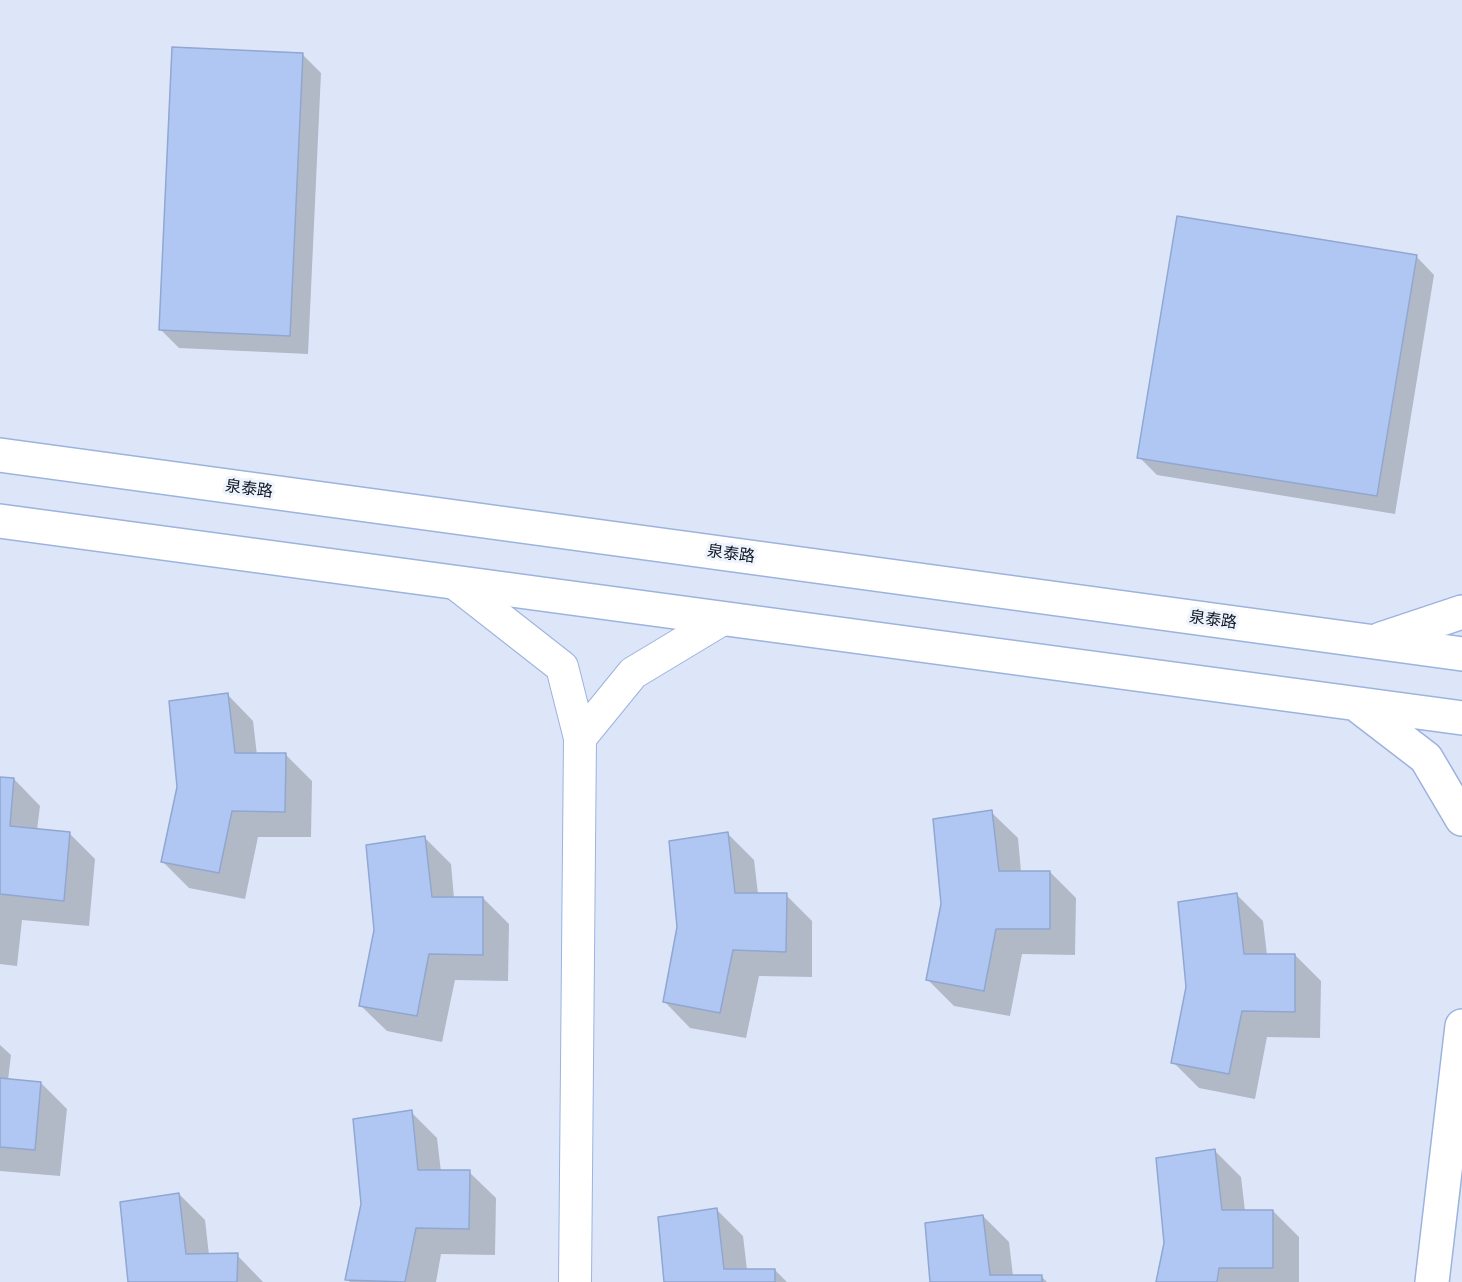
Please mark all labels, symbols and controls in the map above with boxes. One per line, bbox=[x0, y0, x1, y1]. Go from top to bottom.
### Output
street label: 泉泰路 bbox=[224, 476, 274, 502]
street label: 泉泰路 bbox=[706, 541, 756, 567]
street label: 泉泰路 bbox=[1188, 607, 1238, 633]

